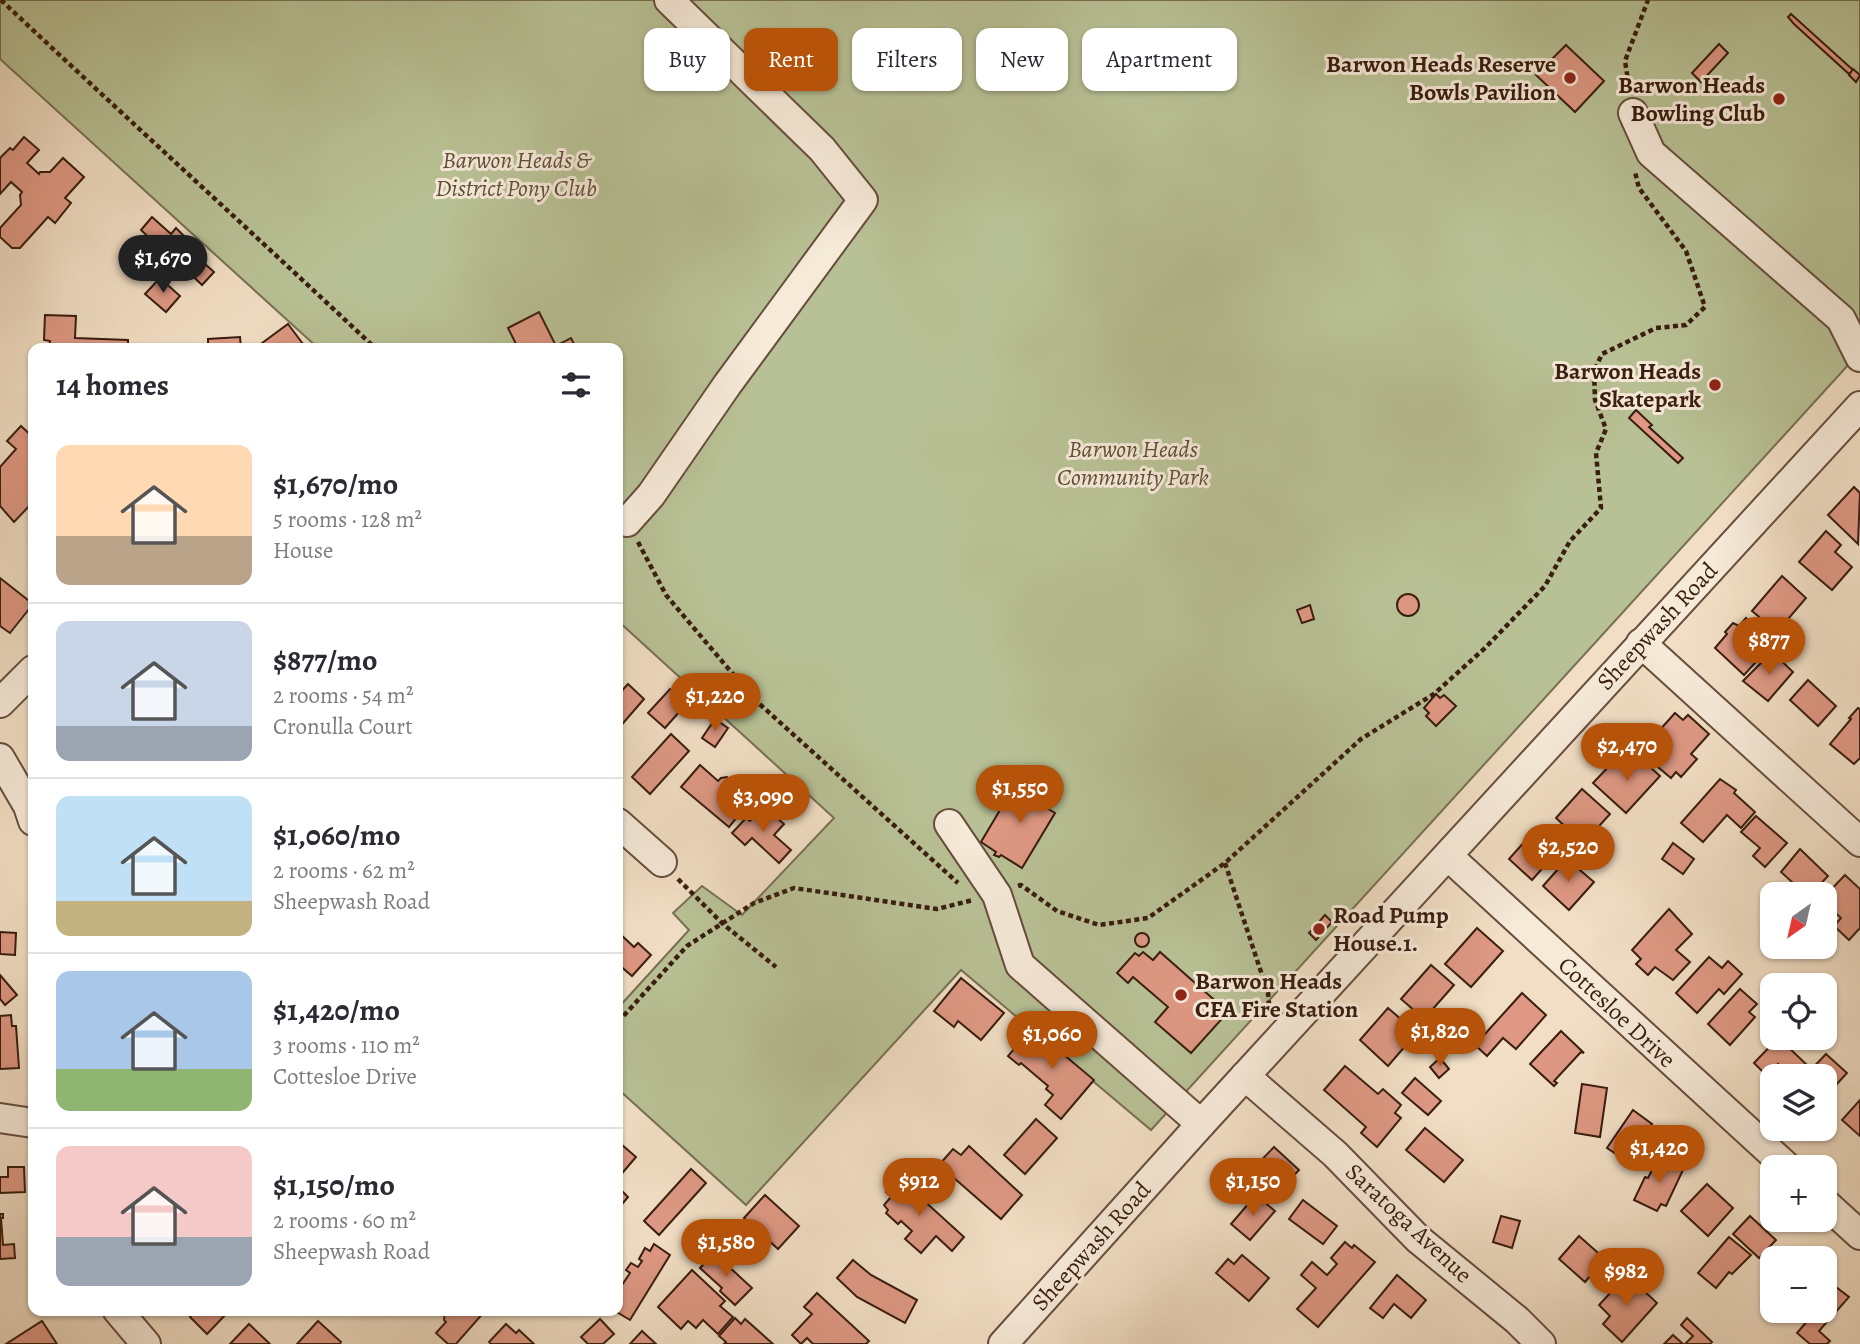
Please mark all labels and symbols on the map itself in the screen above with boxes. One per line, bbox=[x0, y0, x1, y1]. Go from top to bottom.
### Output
place label: Barwon Heads Reserve Bowls Pavilion bbox=[1326, 48, 1557, 108]
place label: Barwon Heads Bowling Club bbox=[1618, 69, 1765, 129]
marker: Barwon Heads Reserve Bowls Pavilion bbox=[1562, 70, 1578, 86]
marker: Barwon Heads Bowling Club bbox=[1771, 91, 1787, 107]
park label: Barwon Heads & District Pony Club bbox=[435, 144, 597, 204]
pin: $1,670 bbox=[106, 236, 220, 295]
place label: Barwon Heads Skatepark bbox=[1554, 355, 1702, 415]
marker: Barwon Heads Skatepark bbox=[1707, 377, 1723, 393]
park label: Barwon Heads Community Park bbox=[1057, 433, 1209, 493]
street label: Sheepwash Road bbox=[1589, 555, 1725, 697]
pin: $877 bbox=[1728, 618, 1810, 677]
pin: $1,220 bbox=[658, 674, 772, 733]
pin: $2,470 bbox=[1570, 724, 1684, 783]
pin: $1,550 bbox=[963, 766, 1077, 825]
pin: $3,090 bbox=[706, 774, 820, 834]
pin: $2,520 bbox=[1511, 824, 1625, 884]
north arrow bbox=[1760, 882, 1838, 959]
place label: Road Pump House.1. bbox=[1333, 899, 1449, 959]
marker: Road Pump House.1. bbox=[1311, 921, 1327, 937]
street label: Cottesloe Drive bbox=[1551, 949, 1683, 1075]
place label: Barwon Heads CFA Fire Station bbox=[1195, 965, 1359, 1025]
marker: Barwon Heads CFA Fire Station bbox=[1173, 987, 1189, 1003]
pin: $1,820 bbox=[1383, 1009, 1497, 1068]
pin: $1,060 bbox=[995, 1012, 1109, 1071]
pin: $1,420 bbox=[1602, 1126, 1716, 1185]
street label: Saratoga Avenue bbox=[1339, 1156, 1479, 1290]
pin: $912 bbox=[878, 1158, 960, 1218]
pin: $1,150 bbox=[1196, 1158, 1310, 1218]
street label: Sheepwash Road bbox=[1024, 1174, 1158, 1318]
pin: $1,580 bbox=[669, 1220, 783, 1279]
pin: $982 bbox=[1585, 1248, 1667, 1308]

